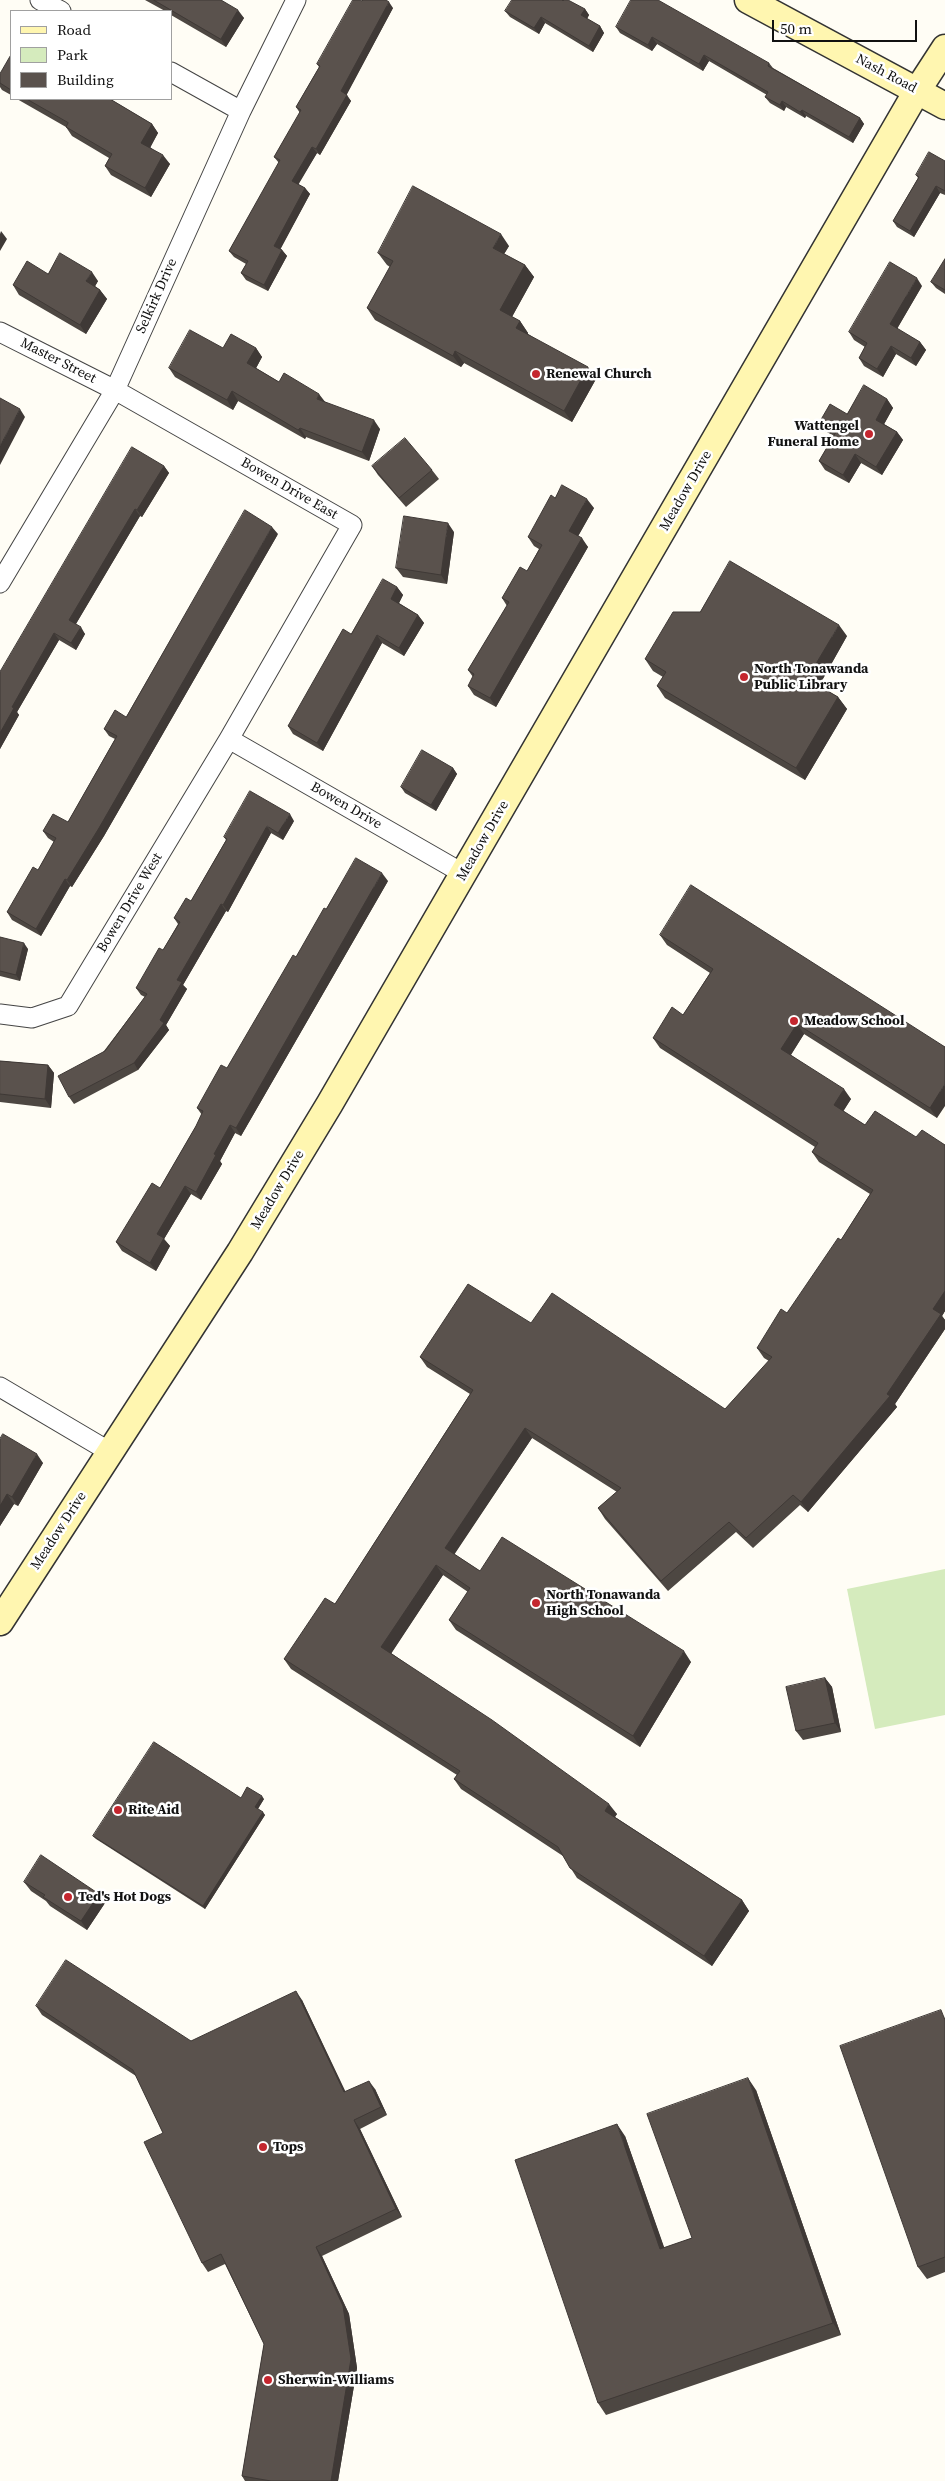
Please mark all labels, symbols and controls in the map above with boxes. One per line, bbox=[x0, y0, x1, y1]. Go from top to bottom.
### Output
legend bbox=[10, 10, 172, 100]
scale bar bbox=[775, 10, 920, 42]
text: 50 m bbox=[780, 18, 812, 39]
text: Road bbox=[57, 19, 91, 40]
text: Park bbox=[57, 44, 88, 65]
street label: Nash Road bbox=[853, 51, 919, 97]
text: Building bbox=[57, 69, 114, 90]
street label: Selkirk Drive bbox=[133, 256, 181, 336]
street label: Master Street bbox=[17, 335, 99, 387]
place label: Renewal Church bbox=[546, 366, 652, 382]
marker: Renewal Church bbox=[530, 368, 542, 380]
place label: Wattengel Funeral Home bbox=[768, 418, 859, 451]
marker: Wattengel Funeral Home bbox=[863, 428, 875, 440]
street label: Meadow Drive bbox=[656, 448, 716, 534]
street label: Bowen Drive East bbox=[238, 454, 340, 524]
place label: North Tonawanda Public Library bbox=[754, 661, 869, 694]
marker: North Tonawanda Public Library bbox=[738, 671, 750, 683]
street label: Bowen Drive bbox=[307, 779, 385, 833]
street label: Meadow Drive bbox=[453, 798, 513, 884]
street label: Bowen Drive West bbox=[94, 850, 166, 956]
place label: Meadow School bbox=[804, 1013, 904, 1029]
marker: Meadow School bbox=[788, 1015, 800, 1027]
street label: Meadow Drive bbox=[248, 1147, 308, 1233]
street label: Meadow Drive bbox=[27, 1489, 91, 1573]
place label: North Tonawanda High School bbox=[546, 1587, 661, 1620]
marker: North Tonawanda High School bbox=[530, 1597, 542, 1609]
place label: Rite Aid bbox=[128, 1802, 179, 1818]
marker: Rite Aid bbox=[112, 1804, 124, 1816]
place label: Ted's Hot Dogs bbox=[78, 1889, 171, 1905]
marker: Ted's Hot Dogs bbox=[62, 1891, 74, 1903]
place label: Tops bbox=[273, 2139, 303, 2155]
marker: Tops bbox=[257, 2141, 269, 2153]
place label: Sherwin-Williams bbox=[278, 2372, 394, 2388]
marker: Sherwin-Williams bbox=[262, 2374, 274, 2386]

